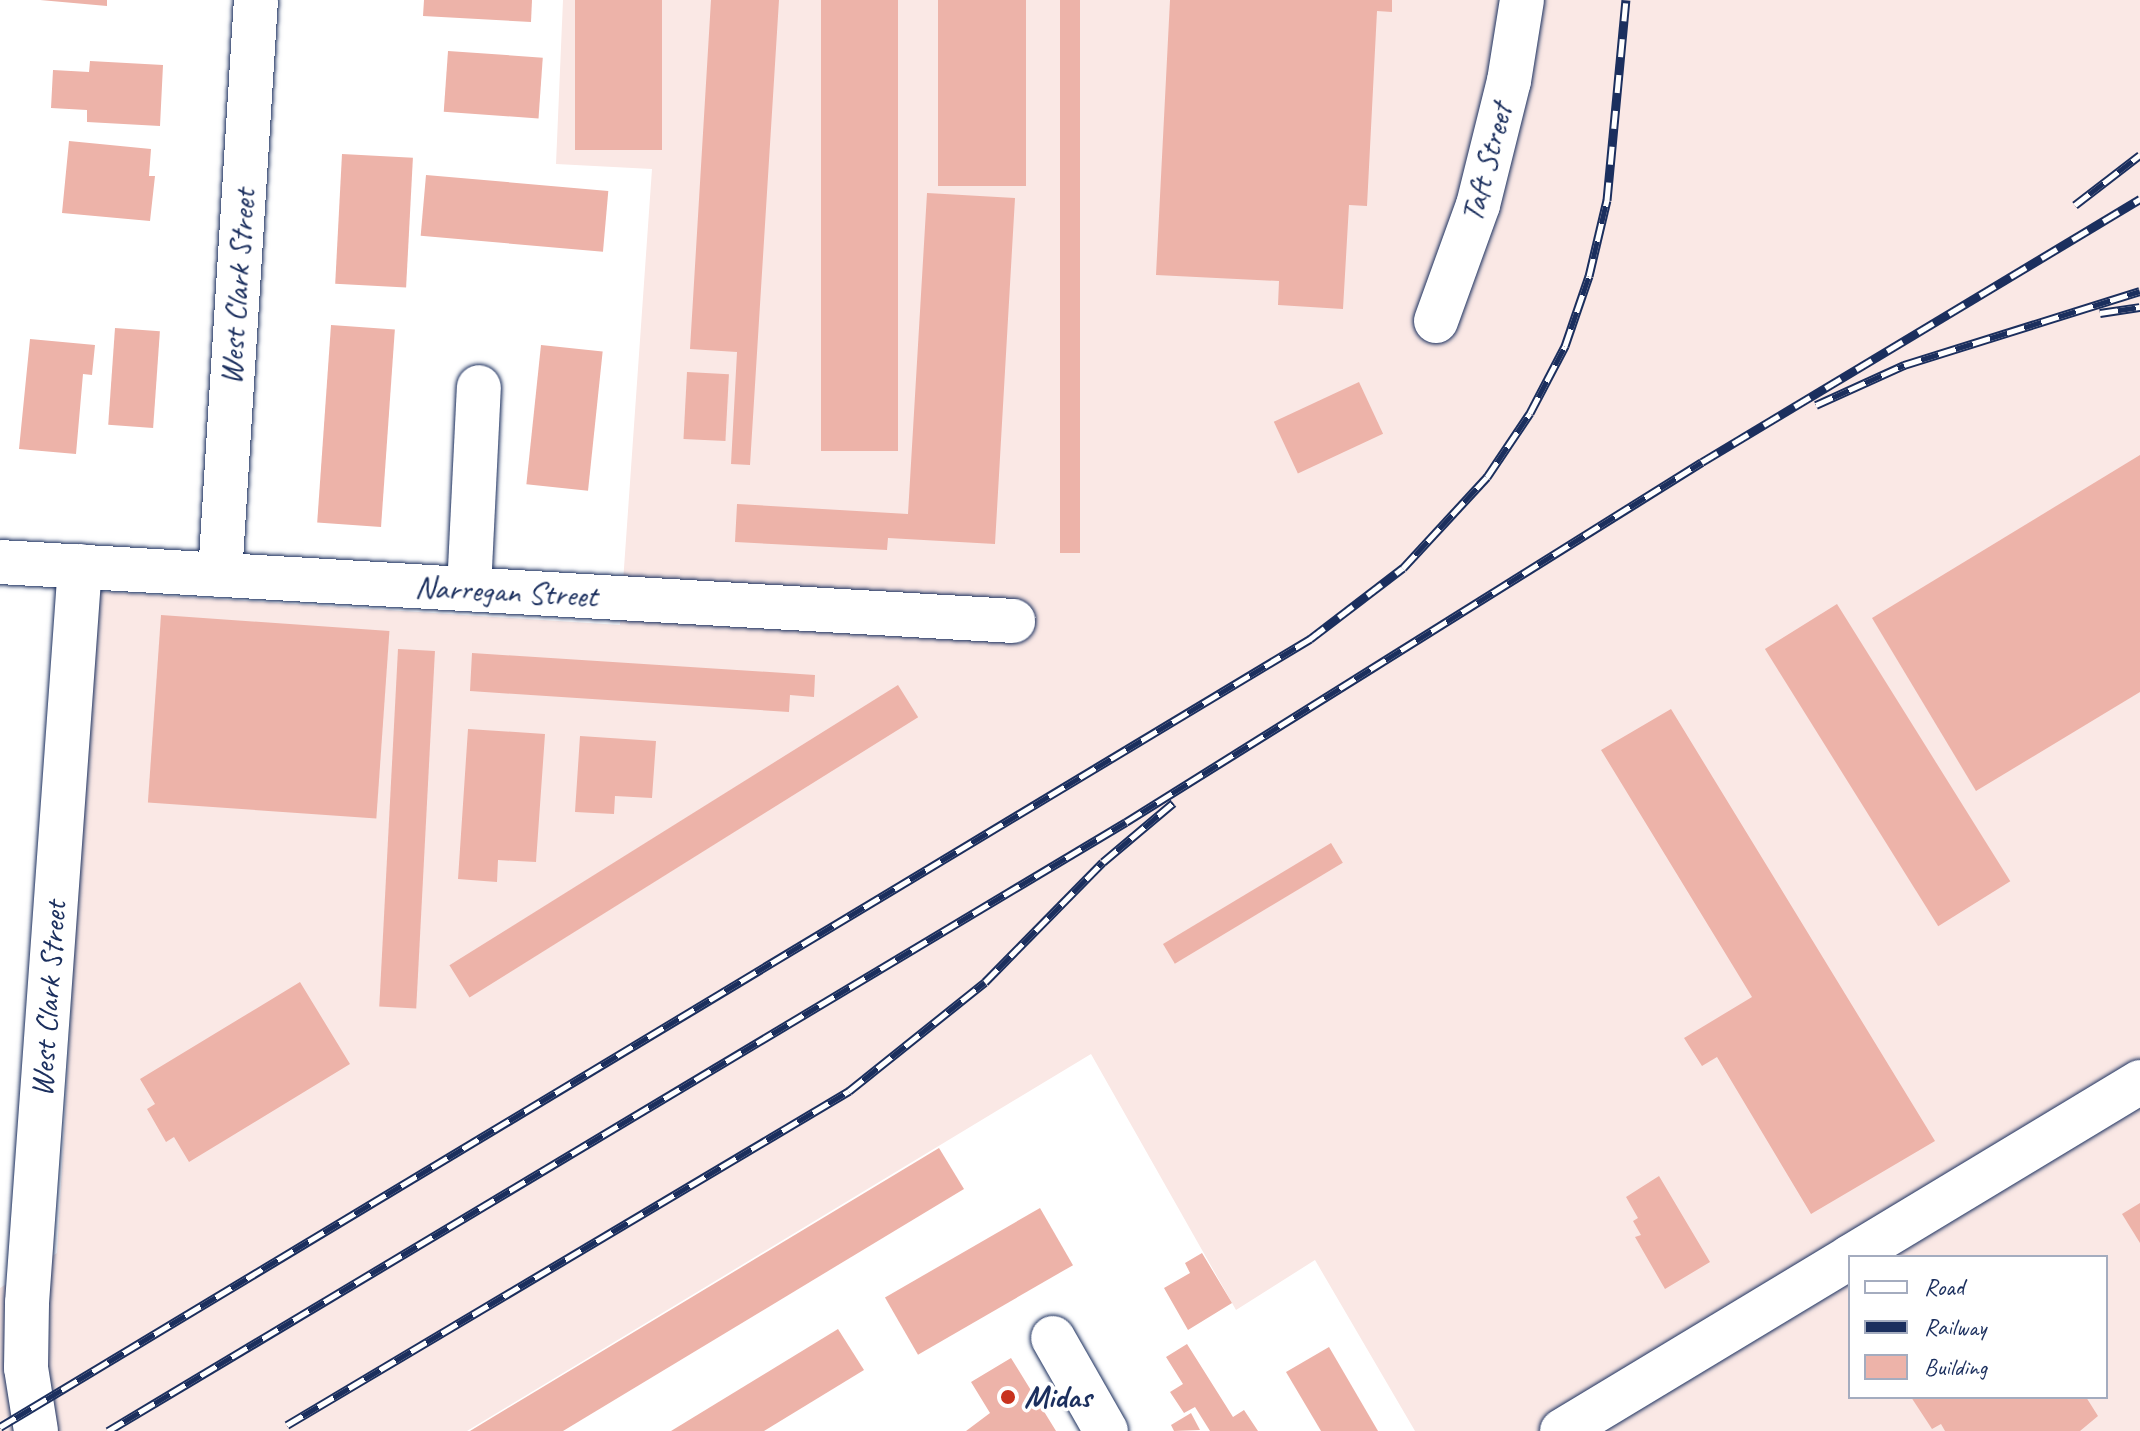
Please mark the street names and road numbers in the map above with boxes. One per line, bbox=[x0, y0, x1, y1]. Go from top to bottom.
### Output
street label: Taft Street bbox=[1453, 99, 1521, 227]
street label: West Clark Street bbox=[212, 187, 264, 387]
street label: Narregan Street bbox=[414, 568, 598, 616]
street label: West Clark Street bbox=[23, 899, 75, 1099]

